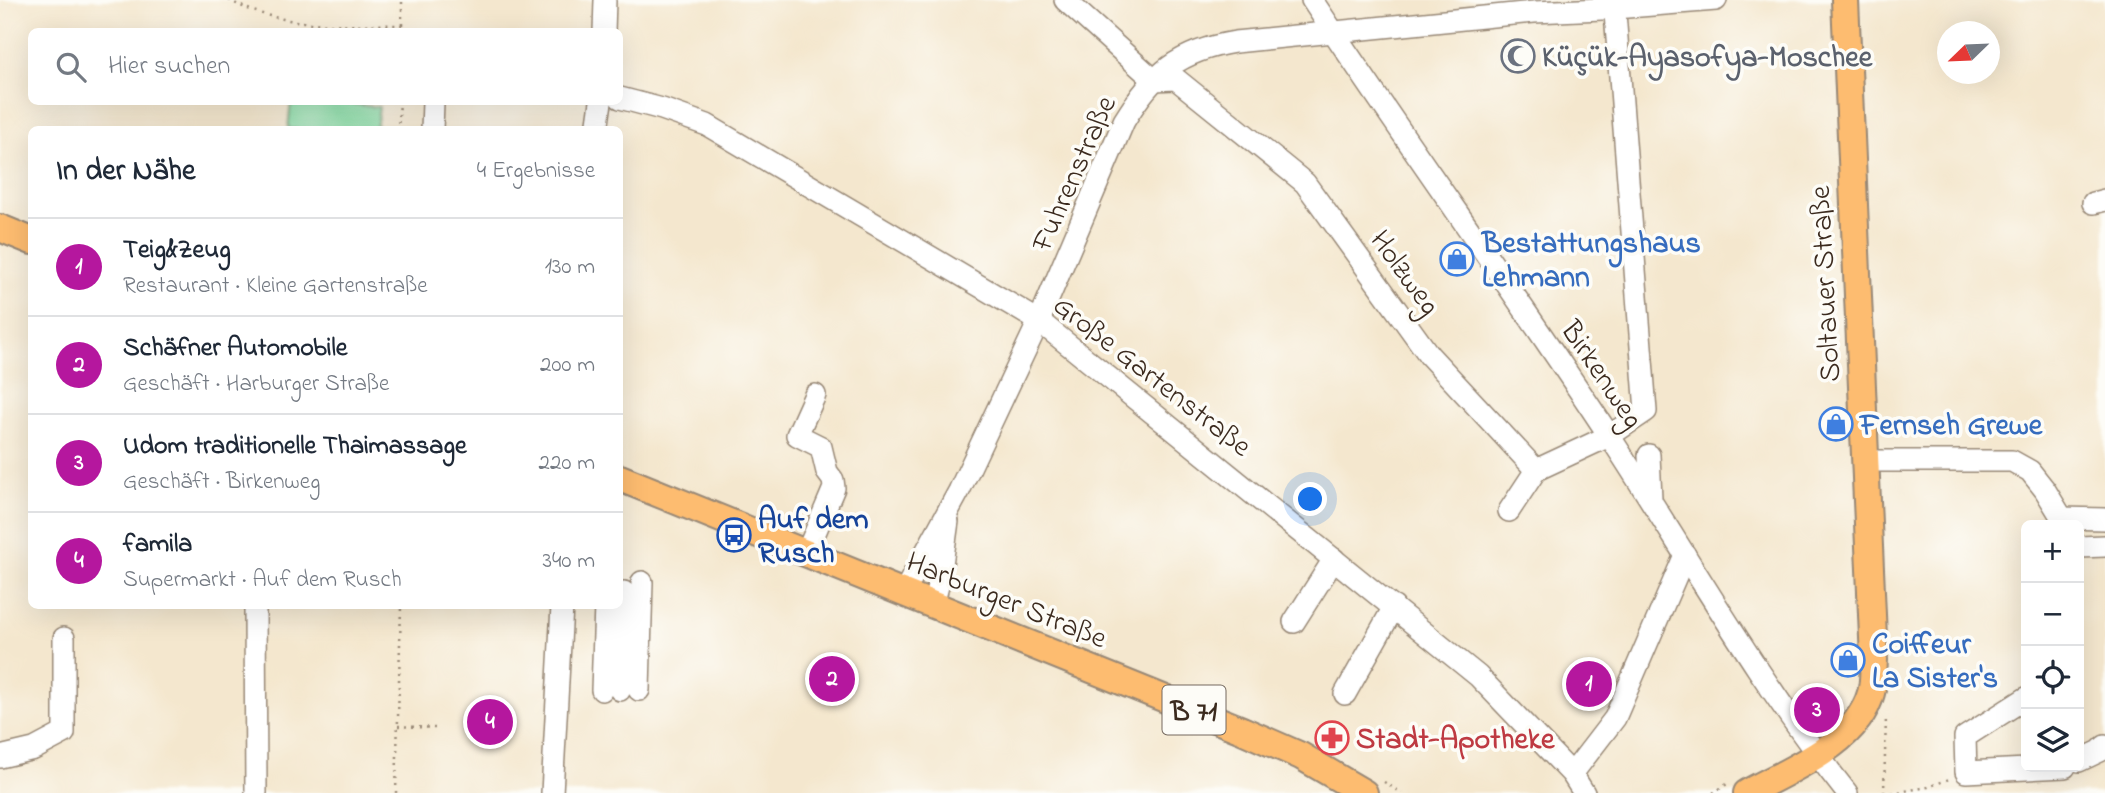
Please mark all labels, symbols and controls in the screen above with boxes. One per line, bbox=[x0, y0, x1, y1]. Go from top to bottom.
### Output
north arrow bbox=[1937, 21, 2000, 84]
search box bbox=[28, 28, 623, 105]
mosque icon: Küçük-Ayasofya-Moschee bbox=[1499, 37, 1537, 75]
place label: Küçük-Ayasofya-Moschee bbox=[1542, 37, 1874, 81]
icon: search bbox=[52, 48, 90, 86]
text: Hier suchen bbox=[108, 48, 230, 86]
street label: Fuhrenstraße bbox=[1021, 89, 1130, 260]
text: In der Nähe bbox=[56, 150, 196, 194]
text: 4 Ergebnisse bbox=[477, 155, 595, 188]
street label: Soltauer Straße bbox=[1800, 184, 1854, 383]
street label: Holzweg bbox=[1357, 222, 1450, 326]
place label: Bestattungshaus Lehmann bbox=[1480, 223, 1701, 301]
text: Teig&Zeug bbox=[123, 232, 231, 270]
shop icon: Bestattungshaus Lehmann bbox=[1438, 240, 1476, 278]
text: 1 bbox=[75, 251, 83, 284]
text: 130 m bbox=[545, 251, 595, 284]
text: Restaurant · Kleine Gartenstraße bbox=[123, 270, 428, 303]
street label: Große Gartenstraße bbox=[1042, 286, 1261, 470]
street label: Birkenweg bbox=[1547, 312, 1653, 439]
text: Schäfner Automobile bbox=[123, 330, 347, 368]
text: 2 bbox=[73, 349, 85, 382]
text: 200 m bbox=[540, 349, 595, 382]
text: Geschäft · Harburger Straße bbox=[123, 368, 389, 401]
shop icon: Fernseh Grewe bbox=[1817, 405, 1855, 443]
place label: Fernseh Grewe bbox=[1858, 405, 2044, 449]
text: Udom traditionelle Thaimassage bbox=[123, 428, 467, 466]
text: 3 bbox=[74, 447, 84, 480]
text: 220 m bbox=[539, 447, 595, 480]
text: Geschäft · Birkenweg bbox=[123, 466, 320, 499]
your location bbox=[1293, 482, 1327, 516]
place label: Auf dem Rusch bbox=[758, 499, 869, 577]
bus stop icon: Auf dem Rusch bbox=[715, 516, 753, 554]
map controls bbox=[2021, 520, 2084, 772]
button: + bbox=[2021, 520, 2084, 583]
text: famila bbox=[123, 526, 192, 564]
street label: Harburger Straße bbox=[899, 542, 1113, 662]
text: 4 bbox=[74, 545, 84, 578]
text: 340 m bbox=[542, 545, 595, 578]
text: Supermarkt · Auf dem Rusch bbox=[123, 564, 402, 597]
button: − bbox=[2021, 583, 2084, 646]
place label: Coiffeur La Sister's bbox=[1872, 624, 1998, 702]
shop icon: Coiffeur La Sister's bbox=[1829, 641, 1867, 679]
button: locate bbox=[2021, 646, 2084, 709]
pin: 2 bbox=[809, 653, 855, 705]
pin: 1 bbox=[1566, 658, 1612, 710]
pin: 3 bbox=[1794, 684, 1840, 736]
road number: B 71 bbox=[1162, 686, 1226, 734]
pin: 4 bbox=[467, 696, 513, 748]
button: layers bbox=[2021, 709, 2084, 772]
pharmacy icon: Stadt-Apotheke bbox=[1313, 719, 1351, 757]
place label: Stadt-Apotheke bbox=[1356, 719, 1556, 763]

